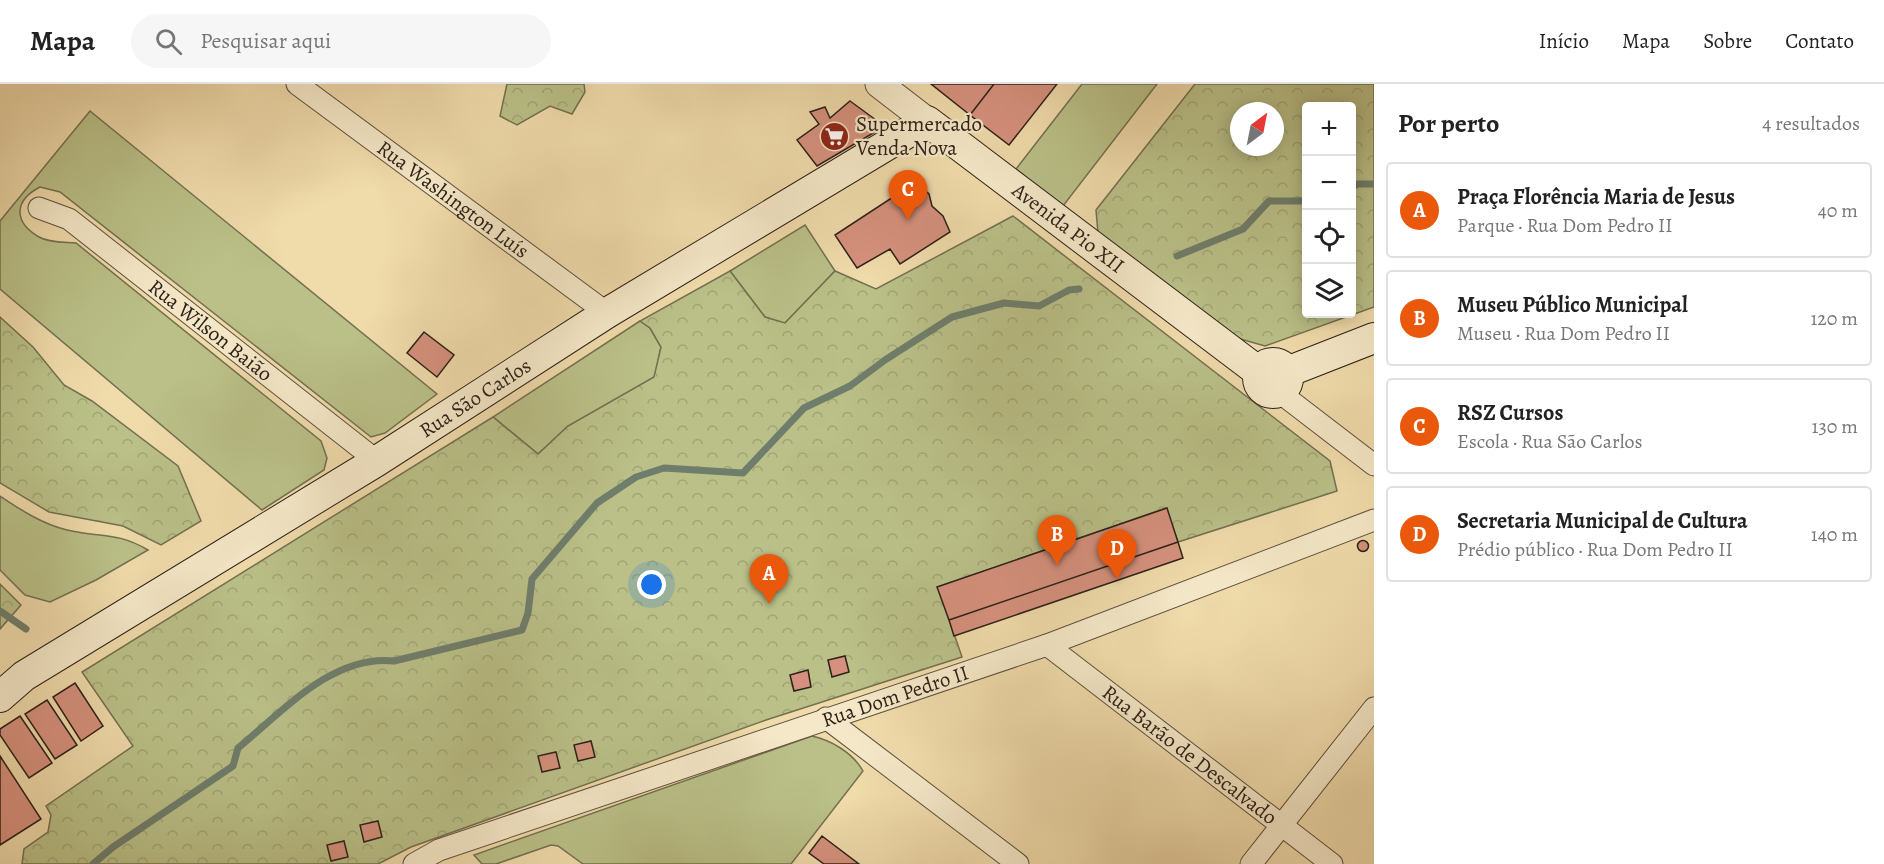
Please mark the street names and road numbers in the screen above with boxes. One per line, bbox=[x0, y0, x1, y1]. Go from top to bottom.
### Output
street label: Rua Washington Luís bbox=[371, 134, 535, 265]
street label: Avenida Pio XII bbox=[1006, 176, 1130, 279]
street label: Rua Wilson Baião bbox=[143, 273, 278, 388]
street label: Rua São Carlos bbox=[414, 351, 537, 444]
street label: Rua Dom Pedro II bbox=[818, 658, 972, 734]
street label: Rua Barão de Descalvado bbox=[1096, 678, 1283, 831]

